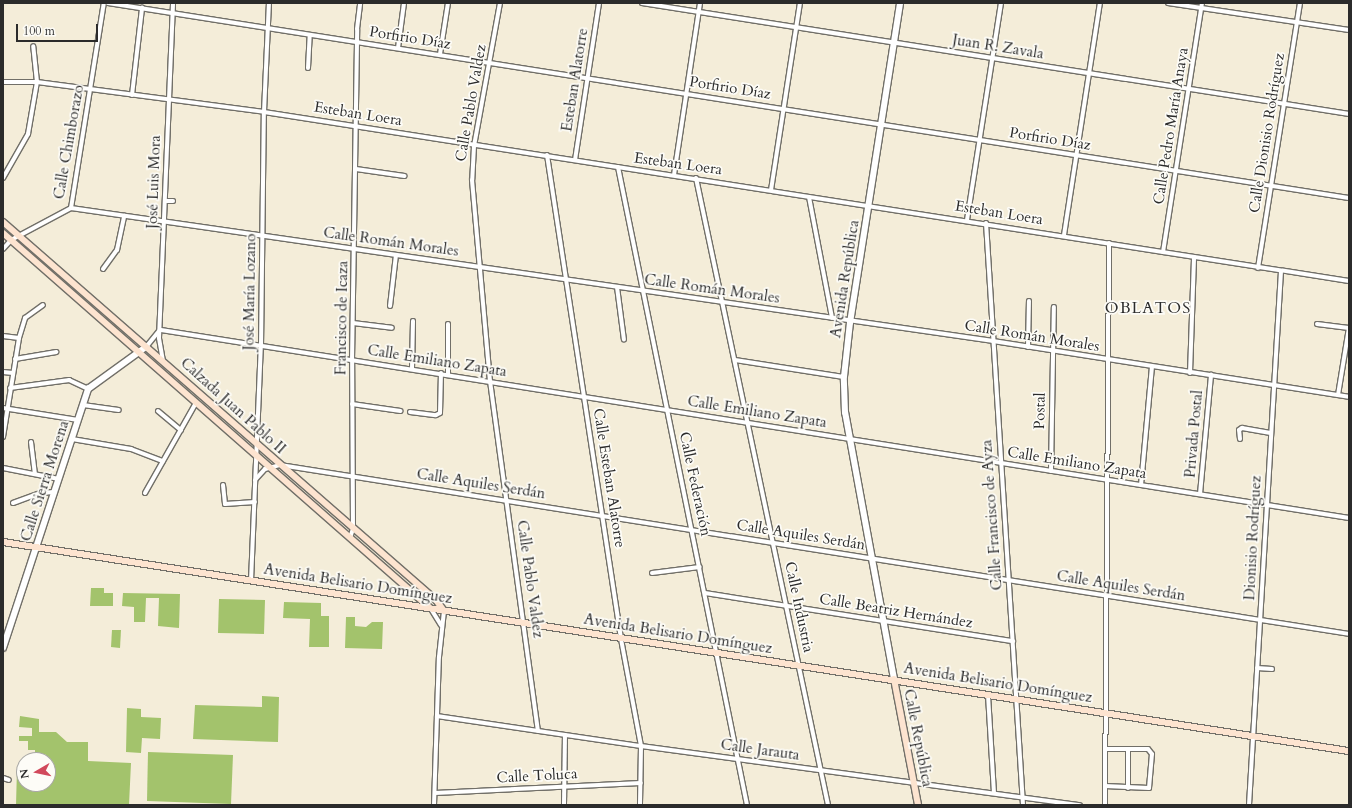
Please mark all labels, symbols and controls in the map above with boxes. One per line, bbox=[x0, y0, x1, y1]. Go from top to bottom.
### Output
scale bar bbox=[18, 16, 100, 42]
text: 100 m bbox=[23, 23, 55, 39]
street label: Porfirio Díaz bbox=[368, 23, 452, 53]
street label: Esteban Alatorre bbox=[558, 27, 592, 133]
street label: Juan R. Zavala bbox=[951, 31, 1045, 63]
street label: Calle Pablo Valdez bbox=[452, 43, 490, 163]
street label: Calle Pedro María Anaya bbox=[1150, 46, 1192, 206]
street label: Calle Dionisio Rodríguez bbox=[1245, 52, 1289, 214]
street label: Porfirio Díaz bbox=[688, 73, 772, 103]
street label: Calle Chimborazo bbox=[50, 83, 88, 201]
street label: Esteban Loera bbox=[313, 98, 403, 130]
street label: Porfirio Díaz bbox=[1008, 124, 1092, 154]
street label: José Luis Mora bbox=[143, 135, 165, 229]
street label: Esteban Loera bbox=[633, 149, 723, 179]
street label: Esteban Loera bbox=[954, 197, 1044, 229]
street label: Avenida República bbox=[827, 219, 863, 339]
street label: Calle Román Morales bbox=[322, 224, 460, 260]
street label: José María Lozano bbox=[240, 233, 260, 351]
street label: Francisco de Icaza bbox=[332, 261, 352, 375]
street label: Calle Román Morales bbox=[643, 271, 781, 307]
district label: OBLATOS bbox=[1105, 298, 1191, 318]
street label: Calle Román Morales bbox=[963, 316, 1101, 356]
street label: Calle Emiliano Zapata bbox=[366, 341, 508, 381]
street label: Calzada Juan Pablo II bbox=[177, 354, 289, 458]
street label: Privada Postal bbox=[1181, 389, 1207, 479]
street label: Calle Emiliano Zapata bbox=[686, 392, 828, 432]
street label: Postal bbox=[1031, 392, 1049, 430]
street label: Calle Esteban Alatorre bbox=[589, 407, 629, 549]
street label: Calle Sierra Morena bbox=[17, 418, 73, 544]
street label: Calle Federación bbox=[675, 430, 715, 538]
street label: Calle Francisco de Ayza bbox=[978, 439, 1006, 591]
street label: Calle Emiliano Zapata bbox=[1006, 443, 1148, 483]
street label: Calle Aquiles Serdán bbox=[415, 465, 547, 503]
street label: Dionisio Rodríguez bbox=[1241, 475, 1265, 601]
street label: Calle Aquiles Serdán bbox=[735, 516, 867, 554]
street label: Calle Pablo Valdez bbox=[513, 519, 547, 639]
street label: Avenida Belisario Domínguez bbox=[262, 560, 454, 608]
street label: Calle Industria bbox=[781, 560, 817, 654]
street label: Calle Aquiles Serdán bbox=[1055, 567, 1187, 605]
street label: Calle Beatriz Hernández bbox=[818, 590, 974, 632]
street label: Avenida Belisario Domínguez bbox=[582, 610, 774, 658]
street label: Avenida Belisario Domínguez bbox=[902, 659, 1094, 707]
street label: Calle República bbox=[900, 688, 936, 788]
street label: Calle Jarauta bbox=[719, 736, 801, 764]
north arrow bbox=[16, 752, 56, 792]
street label: Calle Toluca bbox=[496, 765, 578, 787]
text: N bbox=[16, 768, 33, 780]

